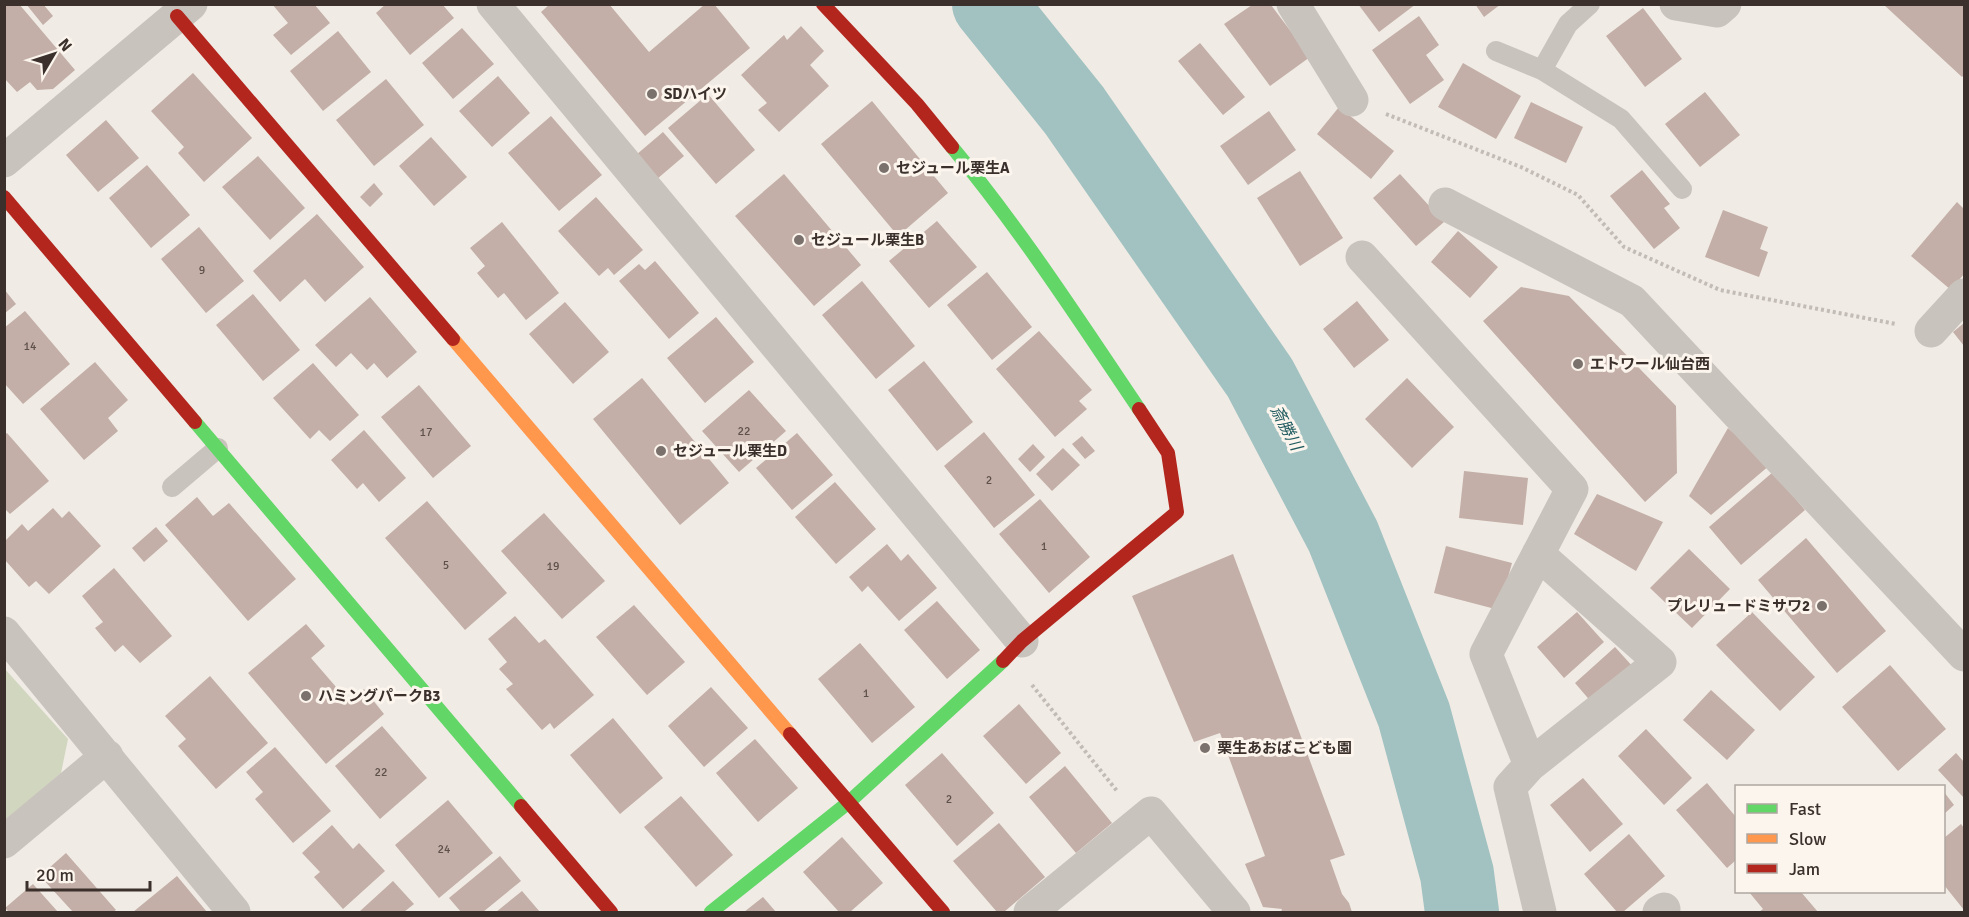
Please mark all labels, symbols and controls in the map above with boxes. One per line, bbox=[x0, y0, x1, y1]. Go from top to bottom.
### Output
north arrow bbox=[24, 24, 84, 84]
text: N bbox=[54, 35, 76, 56]
place label: SDハイツ bbox=[664, 85, 727, 103]
marker: SDハイツ bbox=[645, 87, 659, 101]
place label: セジュール栗生A bbox=[896, 159, 1010, 177]
marker: セジュール栗生A bbox=[877, 161, 891, 175]
place label: セジュール栗生B bbox=[811, 231, 924, 249]
marker: セジュール栗生B bbox=[792, 233, 806, 247]
house number: 9 bbox=[199, 263, 205, 278]
house number: 14 bbox=[24, 339, 37, 354]
place label: エトワール仙台西 bbox=[1590, 355, 1710, 373]
marker: エトワール仙台西 bbox=[1571, 357, 1585, 371]
water label: 斎勝川 bbox=[1266, 402, 1307, 456]
house number: 22 bbox=[738, 424, 750, 439]
house number: 17 bbox=[420, 425, 432, 440]
place label: セジュール栗生D bbox=[673, 442, 787, 460]
marker: セジュール栗生D bbox=[654, 444, 668, 458]
house number: 2 bbox=[986, 473, 992, 488]
house number: 1 bbox=[1041, 539, 1047, 554]
house number: 5 bbox=[443, 558, 449, 573]
house number: 19 bbox=[547, 559, 559, 574]
place label: プレリュードミサワ2 bbox=[1667, 597, 1810, 615]
marker: プレリュードミサワ2 bbox=[1815, 599, 1829, 613]
house number: 1 bbox=[863, 686, 869, 701]
place label: ハミングパークB3 bbox=[318, 687, 440, 705]
marker: ハミングパークB3 bbox=[299, 689, 313, 703]
place label: 栗生あおばこども園 bbox=[1217, 739, 1352, 757]
marker: 栗生あおばこども園 bbox=[1198, 741, 1212, 755]
house number: 22 bbox=[375, 765, 387, 780]
legend bbox=[1735, 785, 1945, 893]
house number: 2 bbox=[946, 792, 952, 807]
text: Fast bbox=[1789, 798, 1821, 820]
text: Slow bbox=[1789, 828, 1826, 850]
house number: 24 bbox=[438, 842, 451, 857]
scale bar bbox=[27, 854, 150, 892]
text: Jam bbox=[1789, 858, 1820, 880]
text: 20 m bbox=[36, 864, 74, 886]

